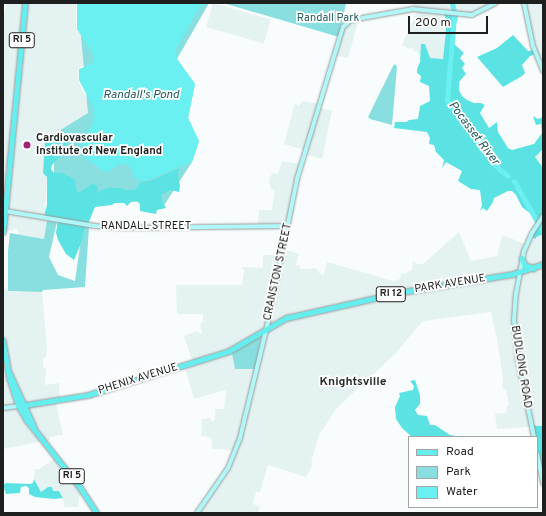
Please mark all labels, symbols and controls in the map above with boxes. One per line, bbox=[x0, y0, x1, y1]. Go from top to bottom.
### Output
scale bar bbox=[410, 8, 490, 34]
park label: Randall Park bbox=[297, 11, 359, 25]
text: 200 m bbox=[415, 15, 451, 31]
road number: RI 5 bbox=[8, 32, 36, 48]
water label: Randall's Pond bbox=[103, 89, 179, 103]
water label: Pocasset River bbox=[444, 99, 502, 169]
place label: Cardiovascular Institute of New England bbox=[36, 132, 162, 158]
marker: Cardiovascular Institute of New England bbox=[21, 139, 33, 151]
street label: RANDALL STREET bbox=[101, 219, 191, 233]
street label: CRANSTON STREET bbox=[261, 222, 295, 322]
street label: PARK AVENUE bbox=[413, 272, 487, 296]
road number: RI 12 bbox=[375, 286, 407, 302]
street label: BUDLONG ROAD bbox=[508, 325, 534, 409]
street label: PHENIX AVENUE bbox=[96, 361, 180, 397]
district label: Knightsville bbox=[320, 376, 386, 390]
legend bbox=[408, 436, 538, 508]
text: Road bbox=[446, 444, 474, 460]
text: Park bbox=[446, 464, 471, 480]
road number: RI 5 bbox=[58, 468, 86, 484]
text: Water bbox=[446, 484, 478, 500]

